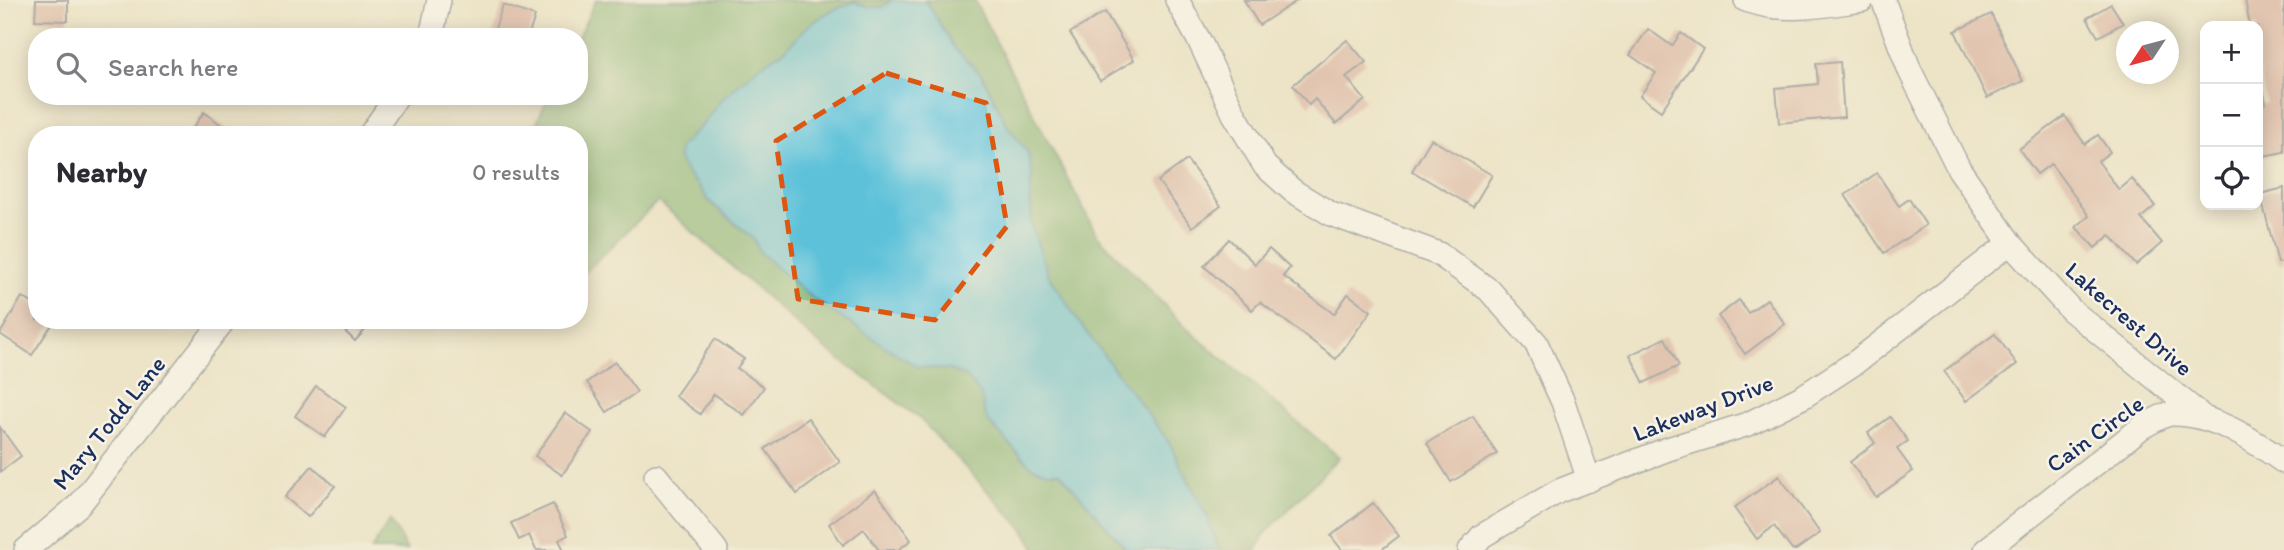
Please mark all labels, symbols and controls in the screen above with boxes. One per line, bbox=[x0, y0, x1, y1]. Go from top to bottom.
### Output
north arrow bbox=[2116, 21, 2179, 84]
map controls bbox=[2200, 21, 2263, 210]
button: + bbox=[2200, 21, 2263, 84]
search box bbox=[28, 28, 588, 105]
icon: search bbox=[52, 48, 90, 86]
text: Search here bbox=[108, 51, 238, 83]
button: − bbox=[2200, 84, 2263, 147]
button: locate bbox=[2200, 147, 2263, 210]
text: Nearby bbox=[56, 153, 147, 190]
text: 0 results bbox=[472, 158, 560, 186]
street label: Lakecrest Drive bbox=[2060, 255, 2199, 382]
street label: Mary Todd Lane bbox=[46, 350, 171, 495]
street label: Lakeway Drive bbox=[1629, 367, 1777, 448]
street label: Cain Circle bbox=[2040, 389, 2149, 479]

